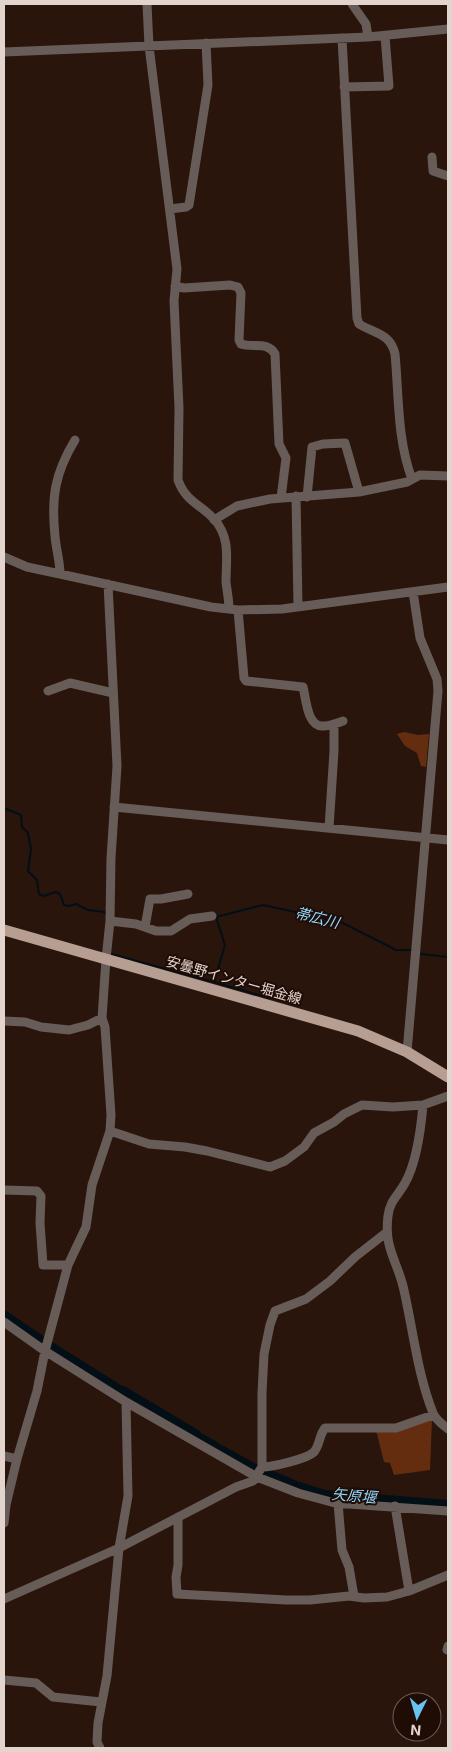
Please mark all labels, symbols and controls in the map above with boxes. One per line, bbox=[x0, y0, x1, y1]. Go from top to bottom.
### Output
water label: 帯広川 bbox=[293, 903, 343, 933]
street label: 安曇野インター堀金線 bbox=[165, 952, 304, 1007]
water label: 矢原堰 bbox=[331, 1484, 380, 1507]
north arrow bbox=[392, 1692, 442, 1742]
text: N bbox=[410, 1722, 422, 1739]

